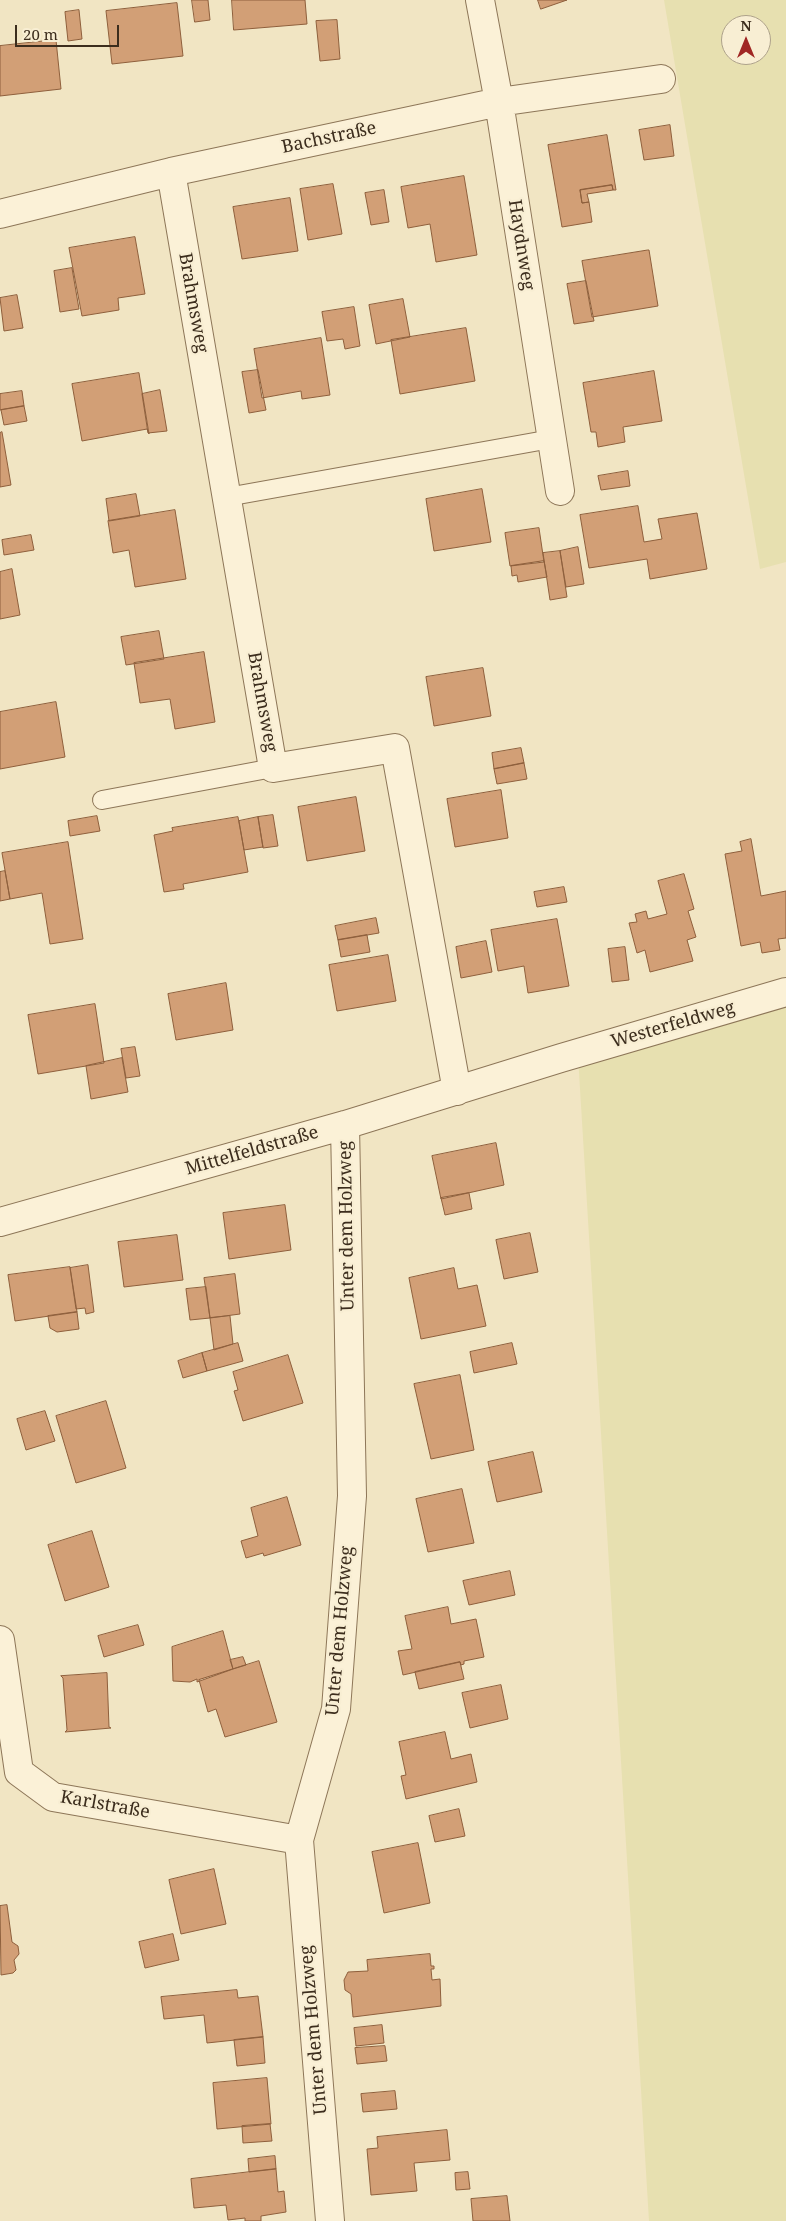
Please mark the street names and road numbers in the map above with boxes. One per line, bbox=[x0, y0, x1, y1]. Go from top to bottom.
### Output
street label: Bachstraße bbox=[280, 117, 378, 159]
street label: Haydnweg bbox=[503, 198, 539, 292]
street label: Brahmsweg bbox=[174, 251, 212, 355]
street label: Brahmsweg bbox=[243, 650, 281, 754]
street label: Westerfeldweg bbox=[609, 997, 737, 1053]
street label: Mittelfeldstraße bbox=[183, 1122, 321, 1180]
street label: Unter dem Holzweg bbox=[335, 1141, 359, 1311]
street label: Unter dem Holzweg bbox=[322, 1545, 358, 1717]
street label: Karlstraße bbox=[58, 1786, 152, 1824]
street label: Unter dem Holzweg bbox=[296, 1944, 332, 2116]

